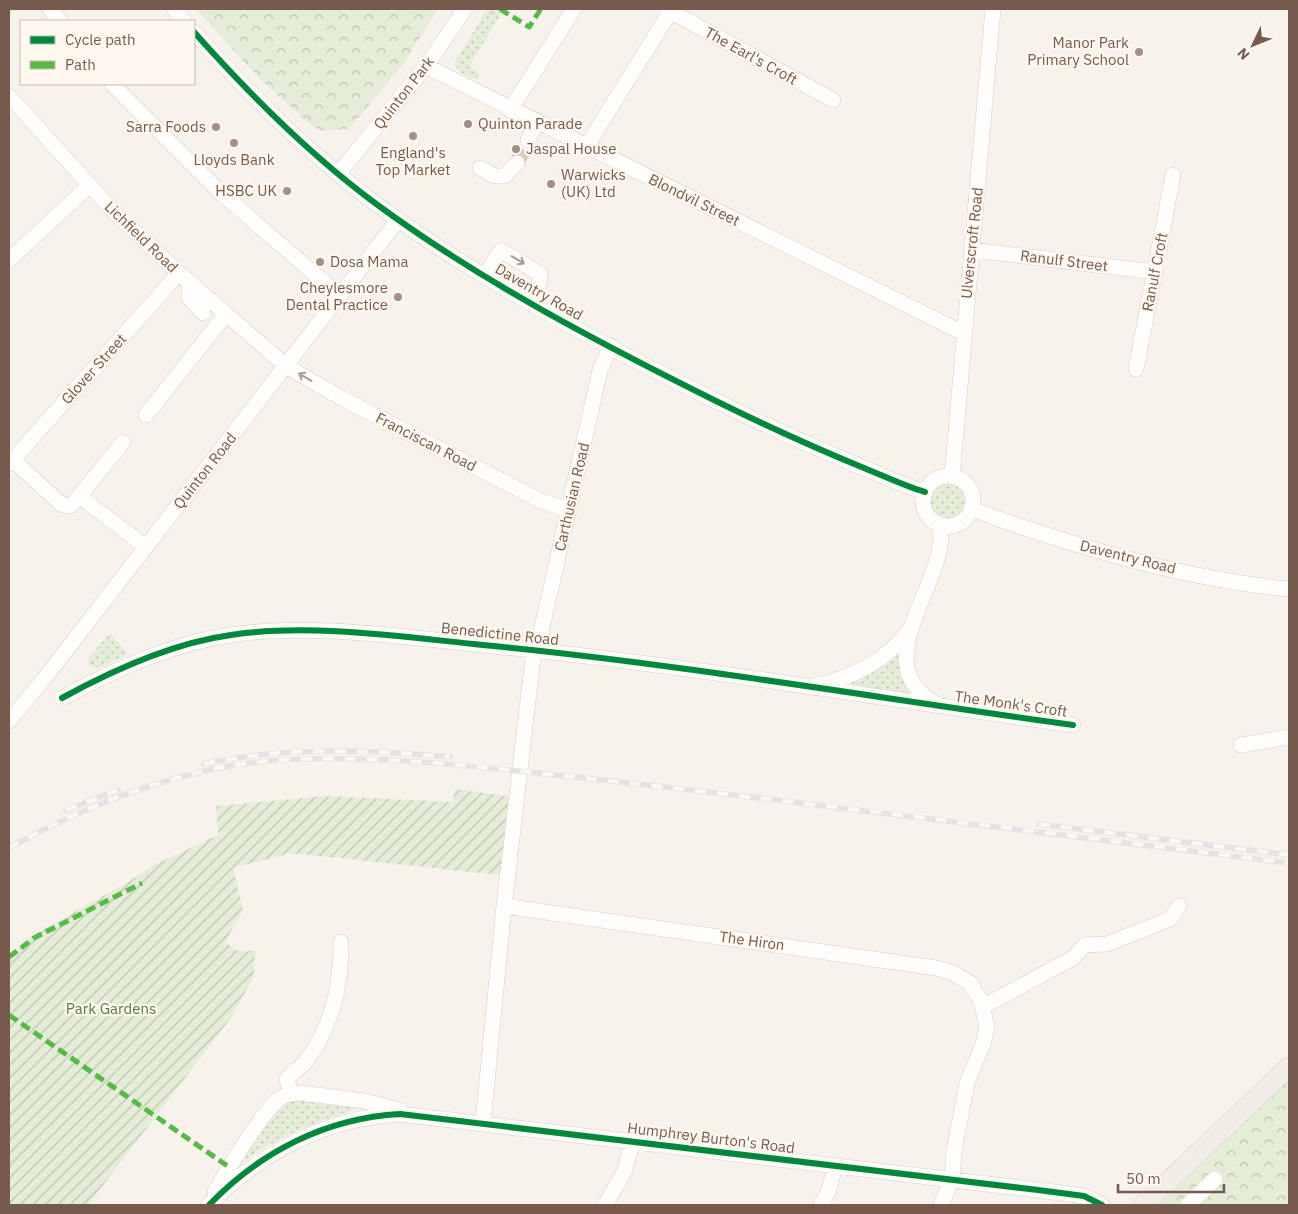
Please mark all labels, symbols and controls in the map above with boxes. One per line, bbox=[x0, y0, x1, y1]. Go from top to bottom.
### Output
legend bbox=[20, 20, 195, 85]
north arrow bbox=[1228, 20, 1278, 70]
street label: The Earl's Croft bbox=[702, 22, 801, 89]
text: Cycle path bbox=[65, 30, 136, 49]
place label: Manor Park Primary School bbox=[1027, 33, 1129, 69]
text: N bbox=[1233, 44, 1254, 64]
marker: Manor Park Primary School bbox=[1133, 46, 1145, 58]
street label: Quinton Park bbox=[369, 52, 438, 133]
text: Path bbox=[65, 55, 96, 74]
place label: Quinton Parade bbox=[478, 114, 582, 133]
place label: Sarra Foods bbox=[126, 117, 206, 136]
marker: Quinton Parade bbox=[462, 118, 474, 130]
marker: Sarra Foods bbox=[210, 121, 222, 133]
marker: England's Top Market bbox=[407, 130, 419, 142]
marker: Lloyds Bank bbox=[228, 137, 240, 149]
place label: Jaspal House bbox=[526, 139, 616, 158]
place label: England's Top Market bbox=[375, 143, 451, 179]
marker: Jaspal House bbox=[510, 143, 522, 155]
place label: Lloyds Bank bbox=[193, 150, 275, 169]
place label: Warwicks (UK) Ltd bbox=[561, 165, 626, 201]
street label: Blondvil Street bbox=[645, 169, 743, 230]
marker: Warwicks (UK) Ltd bbox=[545, 178, 557, 190]
place label: HSBC UK bbox=[215, 181, 277, 200]
marker: HSBC UK bbox=[281, 185, 293, 197]
street label: Ulverscroft Road bbox=[956, 186, 987, 300]
street label: Lichfield Road bbox=[101, 197, 182, 276]
street label: Ranulf Croft bbox=[1138, 231, 1171, 313]
street label: Ranulf Street bbox=[1019, 246, 1109, 275]
place label: Dosa Mama bbox=[330, 252, 409, 271]
marker: Dosa Mama bbox=[314, 256, 326, 268]
one-way arrow bbox=[510, 256, 524, 266]
street label: Daventry Road bbox=[492, 259, 587, 324]
place label: Cheylesmore Dental Practice bbox=[286, 278, 388, 314]
marker: Cheylesmore Dental Practice bbox=[392, 291, 404, 303]
street label: Glover Street bbox=[57, 329, 130, 408]
one-way arrow bbox=[298, 371, 312, 381]
street label: Franciscan Road bbox=[373, 408, 480, 475]
street label: Quinton Road bbox=[169, 429, 240, 513]
street label: Carthusian Road bbox=[550, 441, 593, 553]
street label: Daventry Road bbox=[1078, 535, 1178, 578]
street label: Benedictine Road bbox=[440, 618, 560, 649]
street label: The Monk's Croft bbox=[954, 686, 1069, 721]
street label: The Hiron bbox=[718, 927, 786, 954]
park label: Park Gardens bbox=[66, 999, 156, 1018]
street label: Humphrey Burton's Road bbox=[626, 1118, 796, 1157]
scale bar bbox=[1118, 1162, 1224, 1194]
text: 50 m bbox=[1126, 1169, 1161, 1188]

